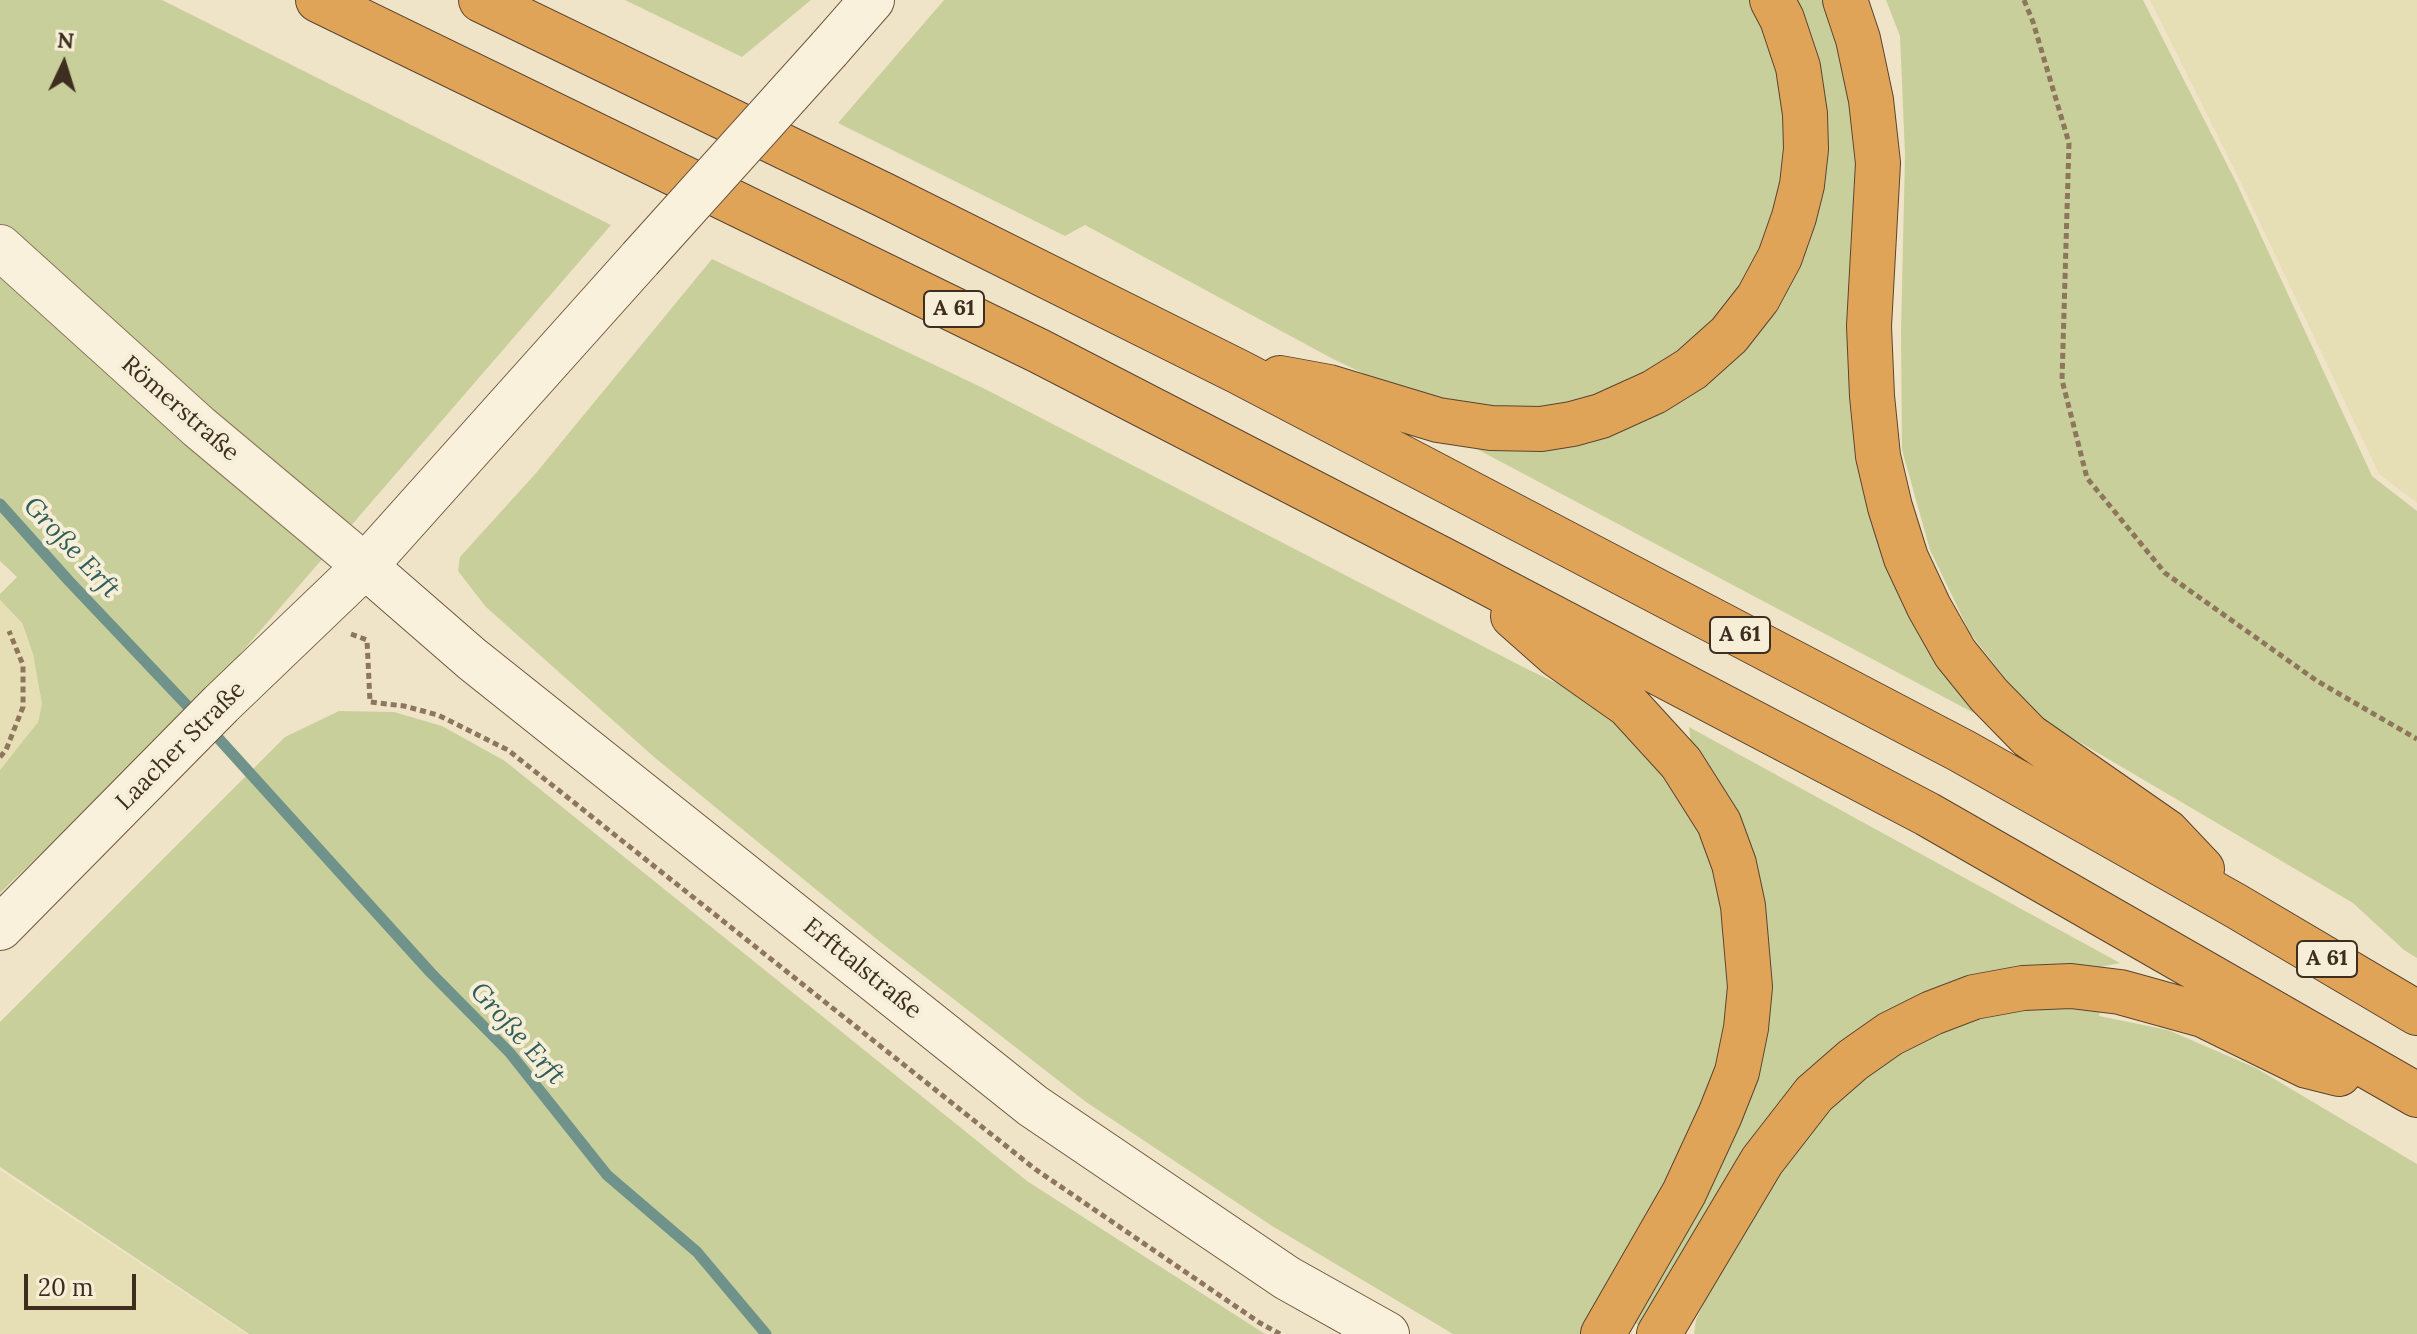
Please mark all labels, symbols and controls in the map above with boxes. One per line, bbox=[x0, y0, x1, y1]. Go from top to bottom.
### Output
north arrow bbox=[24, 24, 104, 104]
text: N bbox=[56, 25, 75, 55]
road number: A 61 bbox=[924, 291, 984, 327]
street label: Römerstraße bbox=[115, 350, 245, 468]
water label: Große Erft bbox=[16, 491, 126, 605]
road number: A 61 bbox=[1710, 617, 1770, 653]
street label: Laacher Straße bbox=[110, 675, 252, 817]
street label: Erfttalstraße bbox=[797, 913, 927, 1025]
road number: A 61 bbox=[2297, 941, 2357, 977]
water label: Große Erft bbox=[463, 977, 571, 1091]
scale bar bbox=[28, 1258, 140, 1308]
text: 20 m bbox=[38, 1272, 94, 1303]

